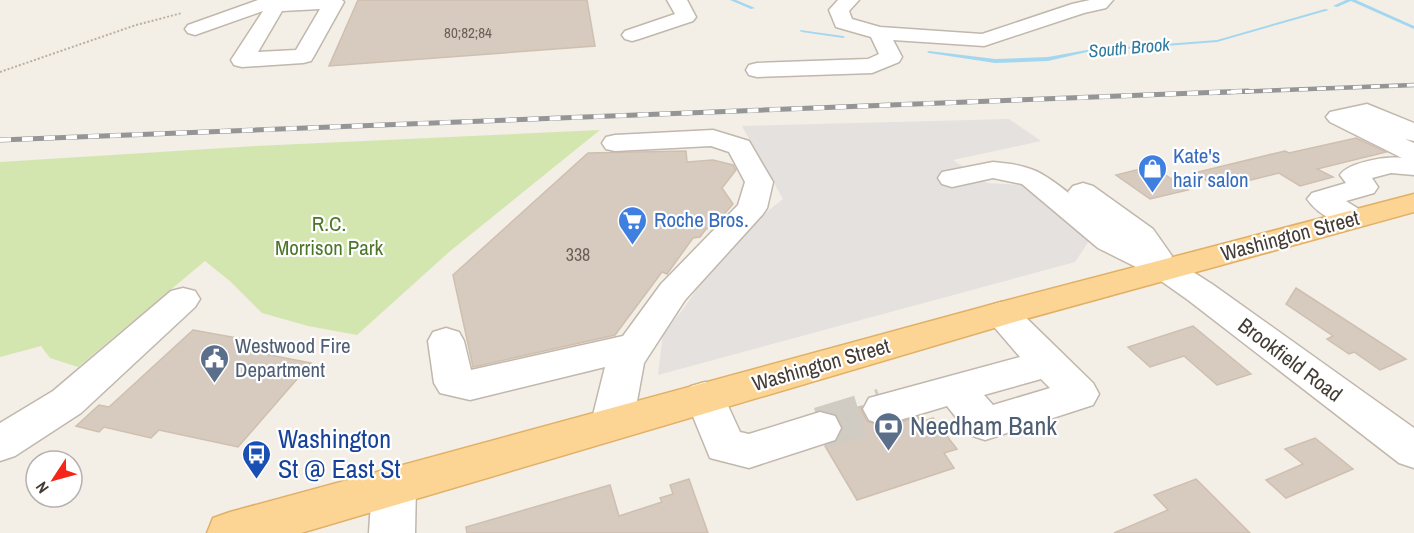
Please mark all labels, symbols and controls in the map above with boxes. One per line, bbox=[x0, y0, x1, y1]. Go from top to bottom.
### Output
house number: 80;82;84 bbox=[444, 22, 492, 43]
water label: South Brook bbox=[1087, 31, 1171, 63]
place label: Kate's hair salon bbox=[1173, 141, 1249, 194]
shop icon: Kate's hair salon bbox=[1136, 152, 1168, 194]
street label: Washington Street bbox=[1218, 203, 1362, 268]
supermarket icon: Roche Bros. bbox=[617, 204, 649, 246]
place label: Roche Bros. bbox=[654, 205, 749, 234]
park label: R.C. Morrison Park bbox=[275, 209, 383, 262]
house number: 338 bbox=[566, 242, 590, 267]
street label: Brookfield Road bbox=[1232, 311, 1348, 408]
place label: Westwood Fire Department bbox=[235, 331, 351, 384]
street label: Washington Street bbox=[749, 331, 893, 398]
public building icon: Westwood Fire Department bbox=[198, 342, 230, 384]
place label: Needham Bank bbox=[910, 408, 1057, 443]
bank icon: Needham Bank bbox=[873, 410, 905, 452]
place label: Washington St @ East St bbox=[278, 421, 400, 486]
bus stop icon: Washington St @ East St bbox=[241, 438, 273, 480]
north arrow bbox=[24, 449, 84, 509]
text: N bbox=[30, 478, 54, 498]

